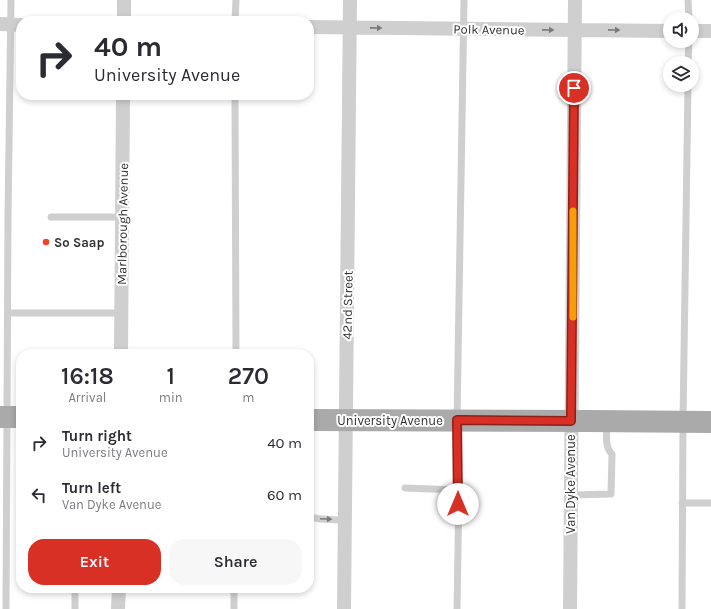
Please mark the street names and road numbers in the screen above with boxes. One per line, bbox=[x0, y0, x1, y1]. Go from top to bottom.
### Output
street label: Polk Avenue bbox=[453, 21, 525, 38]
street label: Marlborough Avenue bbox=[114, 163, 131, 285]
street label: 42nd Street bbox=[339, 270, 356, 340]
street label: University Avenue bbox=[337, 413, 443, 428]
street label: Van Dyke Avenue bbox=[563, 434, 578, 534]

